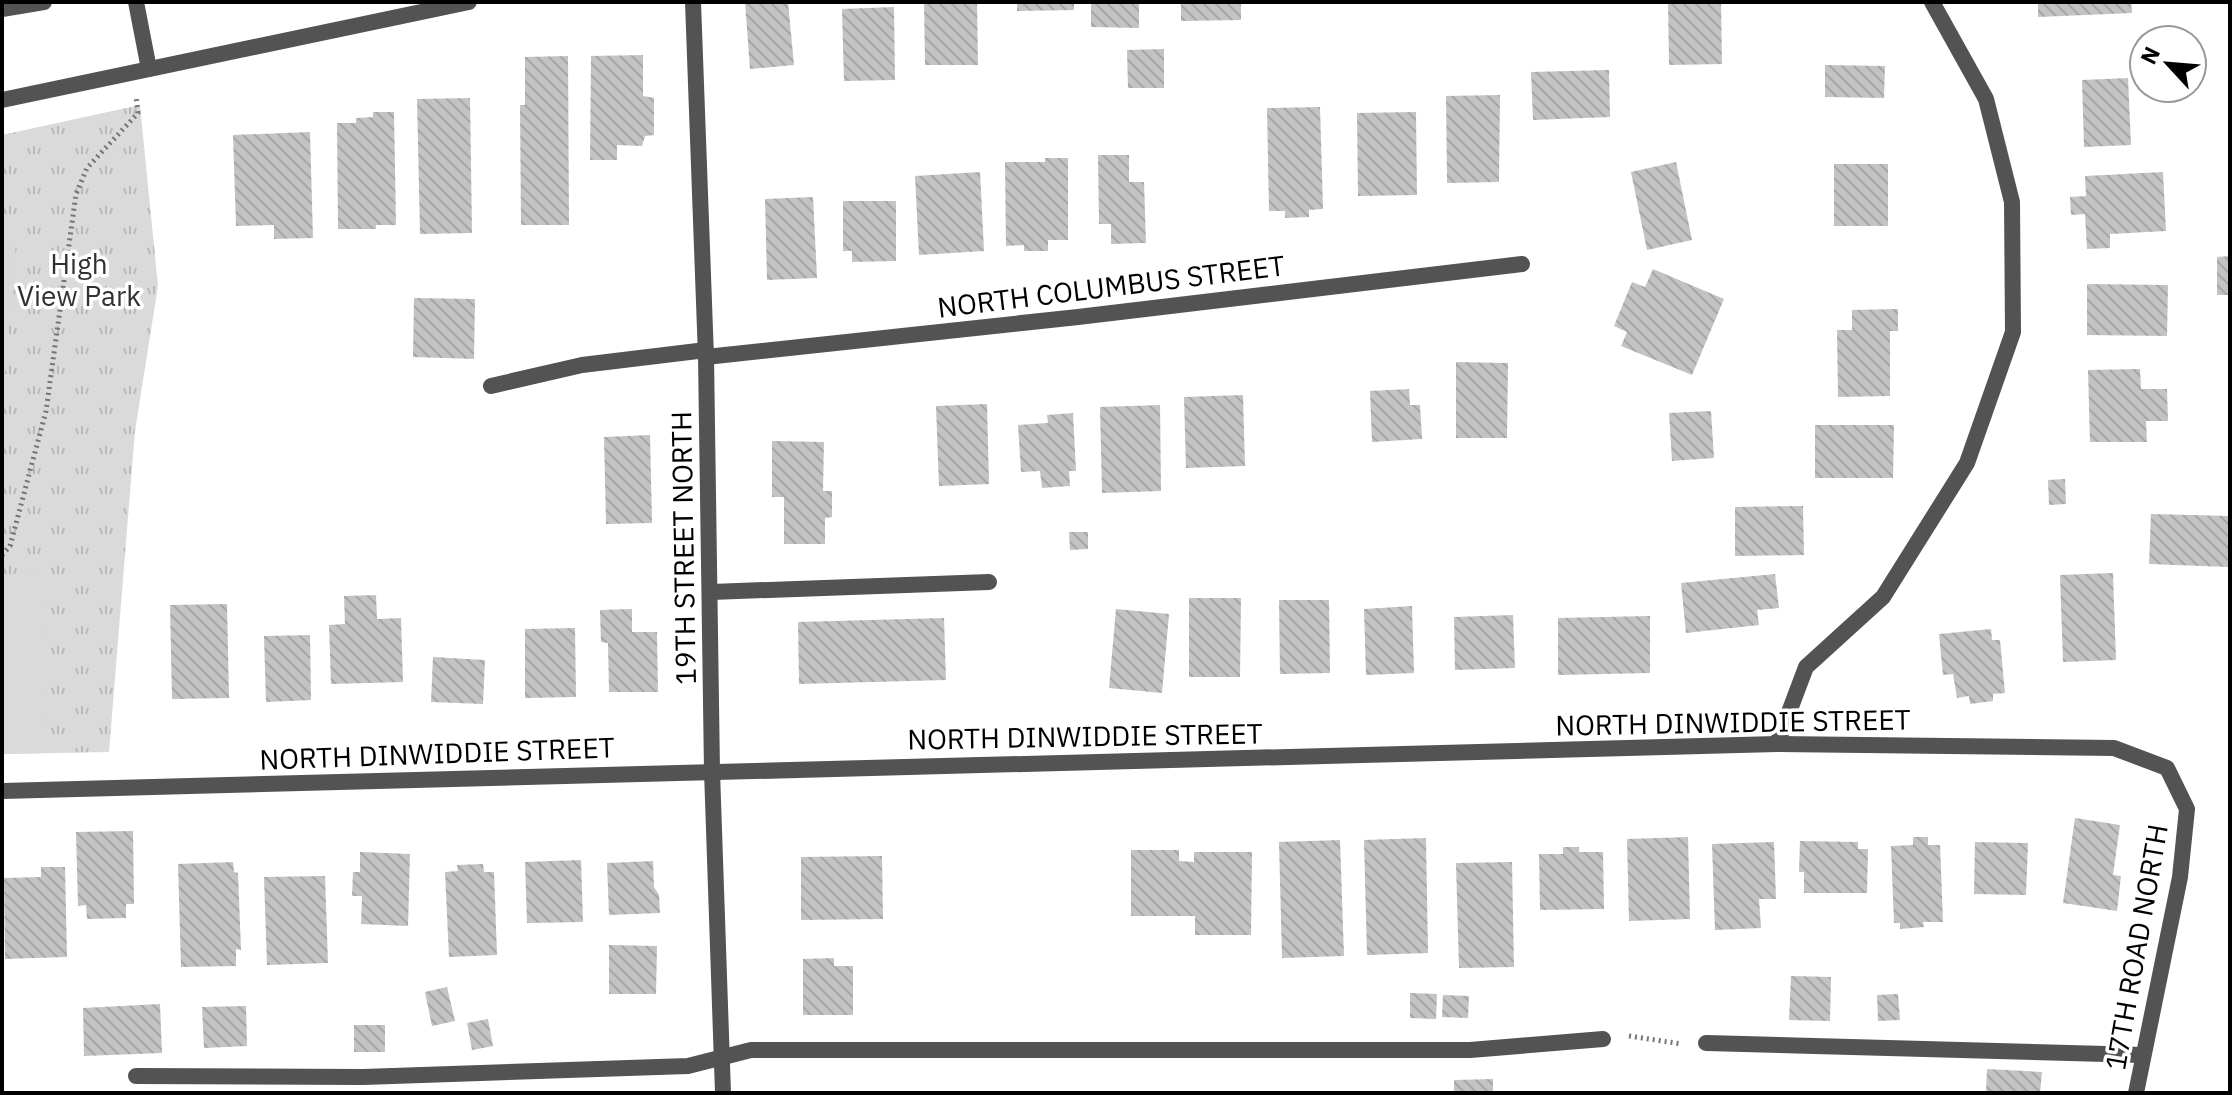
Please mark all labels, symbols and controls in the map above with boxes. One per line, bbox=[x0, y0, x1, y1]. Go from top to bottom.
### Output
north arrow bbox=[2128, 24, 2208, 104]
text: N bbox=[2133, 41, 2166, 69]
park label: High View Park bbox=[17, 245, 141, 314]
street label: NORTH COLUMBUS STREET bbox=[935, 246, 1287, 326]
street label: 19TH STREET NORTH bbox=[662, 411, 704, 685]
street label: NORTH DINWIDDIE STREET bbox=[1555, 700, 1911, 744]
street label: NORTH DINWIDDIE STREET bbox=[907, 714, 1263, 758]
street label: NORTH DINWIDDIE STREET bbox=[259, 728, 615, 778]
street label: 17TH ROAD NORTH bbox=[2096, 821, 2176, 1073]

